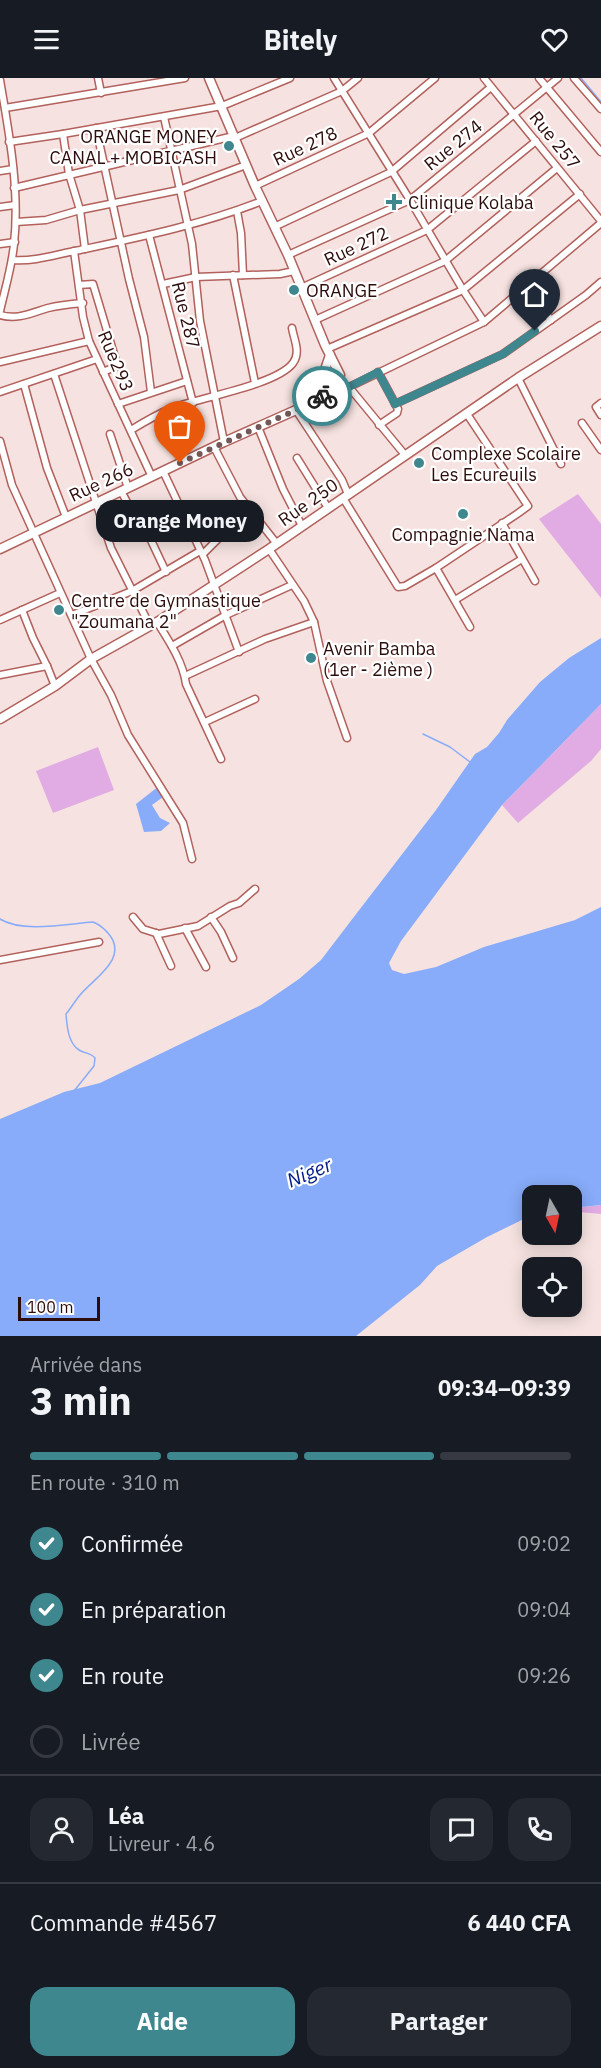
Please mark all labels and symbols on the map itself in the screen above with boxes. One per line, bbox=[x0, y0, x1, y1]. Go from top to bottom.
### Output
street label: Rue 257 bbox=[525, 106, 585, 174]
street label: Rue 274 bbox=[419, 114, 487, 175]
street label: Rue 278 bbox=[269, 121, 341, 171]
place label: ORANGE MONEY CANAL + MOBICASH bbox=[49, 125, 217, 169]
marker: ORANGE MONEY CANAL + MOBICASH bbox=[222, 139, 236, 153]
place label: Clinique Kolaba bbox=[408, 191, 534, 214]
marker: Clinique Kolaba bbox=[385, 193, 403, 211]
street label: Rue 272 bbox=[320, 221, 392, 271]
pin bbox=[509, 269, 560, 331]
street label: Rue 287 bbox=[167, 279, 205, 351]
place label: ORANGE bbox=[306, 279, 378, 302]
marker: ORANGE bbox=[287, 283, 301, 297]
street label: Rue293 bbox=[93, 327, 139, 395]
courier bbox=[292, 366, 352, 426]
pin bbox=[154, 401, 205, 463]
place label: Complexe Scolaire Les Ecureuils bbox=[431, 442, 581, 486]
marker: Complexe Scolaire Les Ecureuils bbox=[412, 456, 426, 470]
street label: Rue 266 bbox=[65, 457, 137, 507]
street label: Rue 250 bbox=[273, 473, 343, 531]
callout: Orange Money bbox=[96, 499, 264, 541]
marker: Compagnie Nama bbox=[456, 507, 470, 521]
place label: Compagnie Nama bbox=[391, 523, 535, 546]
place label: Centre de Gymnastique "Zoumana 2" bbox=[71, 589, 261, 633]
marker: Centre de Gymnastique "Zoumana 2" bbox=[52, 603, 66, 617]
place label: Avenir Bamba (1er - 2ième ) bbox=[323, 637, 436, 681]
marker: Avenir Bamba (1er - 2ième ) bbox=[304, 651, 318, 665]
water label: Niger bbox=[282, 1150, 336, 1194]
north arrow bbox=[522, 1185, 582, 1245]
scale bar bbox=[18, 1294, 100, 1322]

